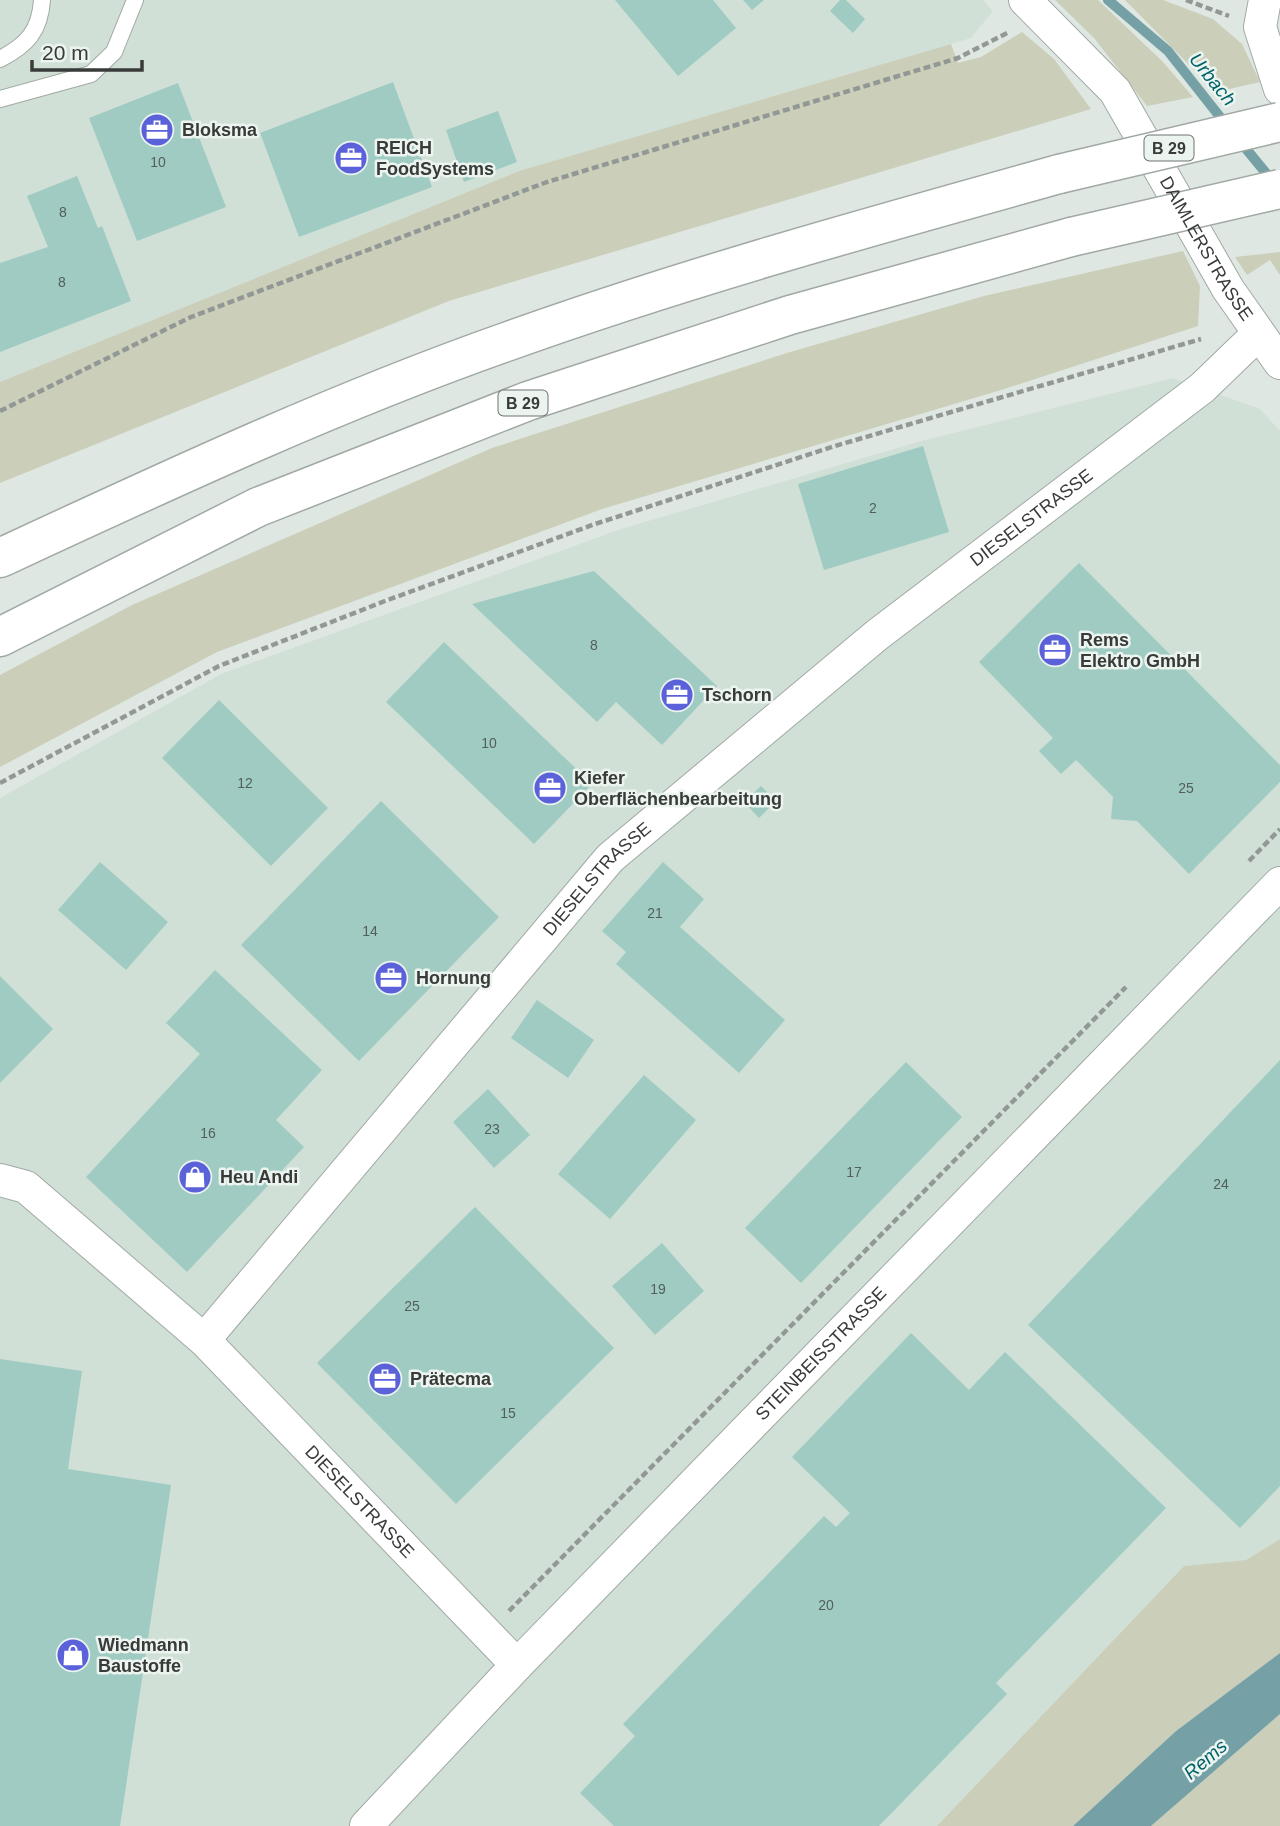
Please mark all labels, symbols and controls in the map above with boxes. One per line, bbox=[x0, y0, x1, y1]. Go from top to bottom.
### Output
scale bar bbox=[32, 28, 142, 72]
text: 20 m bbox=[42, 41, 89, 64]
water label: Urbach bbox=[1185, 49, 1240, 110]
office icon: Bloksma bbox=[138, 111, 176, 149]
place label: Bloksma bbox=[182, 120, 258, 140]
road number: B 29 bbox=[1144, 136, 1194, 160]
place label: REICH FoodSystems bbox=[376, 138, 494, 179]
office icon: REICH FoodSystems bbox=[332, 139, 370, 177]
house number: 10 bbox=[150, 154, 166, 170]
street label: DAIMLERSTRASSE bbox=[1156, 173, 1257, 324]
house number: 8 bbox=[59, 204, 67, 220]
house number: 8 bbox=[58, 274, 66, 290]
road number: B 29 bbox=[498, 390, 548, 416]
street label: DIESELSTRASSE bbox=[966, 465, 1096, 570]
house number: 2 bbox=[869, 500, 877, 516]
place label: Rems Elektro GmbH bbox=[1080, 630, 1200, 671]
office icon: Rems Elektro GmbH bbox=[1036, 631, 1074, 669]
house number: 8 bbox=[590, 637, 598, 653]
office icon: Tschorn bbox=[658, 676, 696, 714]
place label: Tschorn bbox=[702, 685, 772, 705]
house number: 10 bbox=[481, 735, 497, 751]
place label: Kiefer Oberflächenbearbeitung bbox=[574, 768, 782, 809]
office icon: Kiefer Oberflächenbearbeitung bbox=[531, 769, 569, 807]
house number: 12 bbox=[237, 775, 253, 791]
house number: 25 bbox=[1178, 780, 1194, 796]
street label: DIESELSTRASSE bbox=[539, 818, 655, 940]
house number: 21 bbox=[647, 905, 663, 921]
house number: 14 bbox=[362, 923, 378, 939]
office icon: Hornung bbox=[372, 959, 410, 997]
place label: Hornung bbox=[416, 968, 491, 988]
house number: 23 bbox=[484, 1121, 500, 1137]
house number: 16 bbox=[200, 1125, 216, 1141]
shop icon: Heu Andi bbox=[176, 1158, 214, 1196]
house number: 17 bbox=[846, 1164, 862, 1180]
place label: Heu Andi bbox=[220, 1167, 298, 1187]
house number: 24 bbox=[1213, 1176, 1229, 1192]
house number: 19 bbox=[650, 1281, 666, 1297]
street label: STEINBEISSTRASSE bbox=[752, 1283, 890, 1424]
house number: 25 bbox=[404, 1298, 420, 1314]
office icon: Prätecma bbox=[366, 1360, 404, 1398]
place label: Prätecma bbox=[410, 1369, 492, 1389]
house number: 15 bbox=[500, 1405, 516, 1421]
street label: DIESELSTRASSE bbox=[301, 1441, 418, 1562]
house number: 20 bbox=[818, 1597, 834, 1613]
place label: Wiedmann Baustoffe bbox=[98, 1635, 189, 1676]
shop icon: Wiedmann Baustoffe bbox=[54, 1636, 92, 1674]
water label: Rems bbox=[1180, 1735, 1231, 1784]

